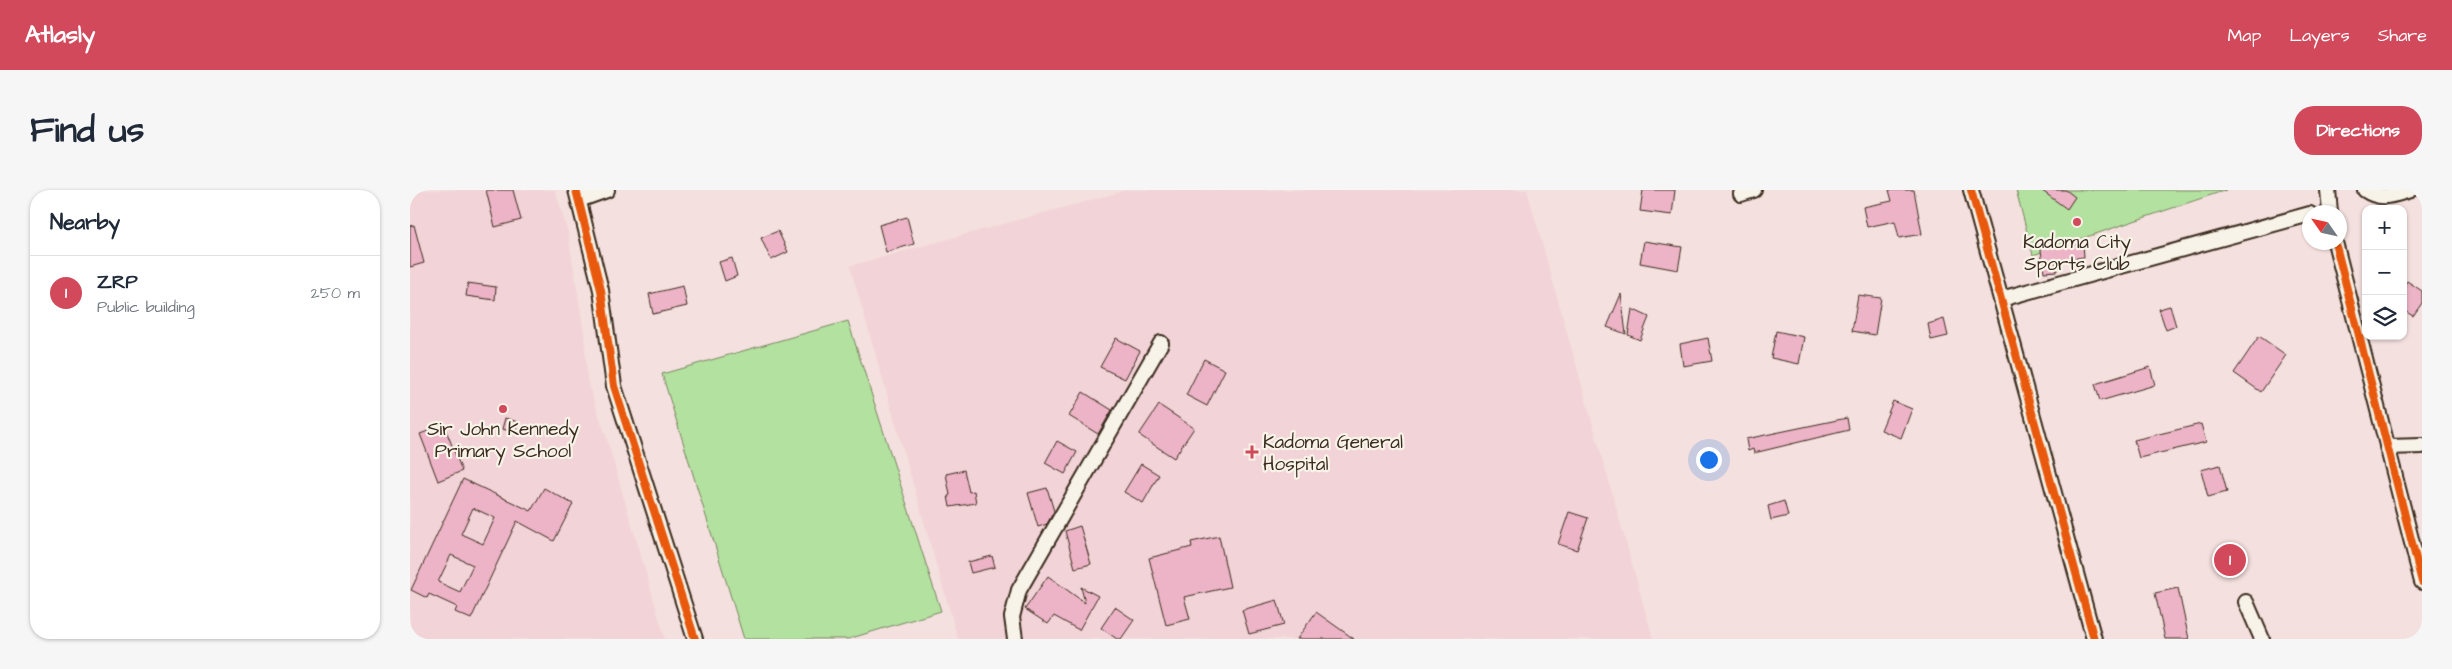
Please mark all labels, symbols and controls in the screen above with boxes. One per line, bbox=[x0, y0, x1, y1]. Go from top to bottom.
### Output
text: Atlasly bbox=[25, 18, 95, 52]
text: Map bbox=[2227, 23, 2261, 48]
text: Layers bbox=[2289, 23, 2350, 48]
text: Share bbox=[2378, 23, 2427, 48]
text: Find us bbox=[30, 106, 144, 155]
button: Directions bbox=[2294, 106, 2422, 155]
north arrow bbox=[2302, 205, 2347, 250]
map controls bbox=[2362, 205, 2407, 340]
button: + bbox=[2362, 205, 2407, 250]
text: Nearby bbox=[50, 208, 120, 237]
marker: Kadoma City Sports Club bbox=[2071, 216, 2083, 228]
place label: Kadoma City Sports Club bbox=[2023, 229, 2132, 278]
button: − bbox=[2362, 250, 2407, 295]
text: ZRP bbox=[97, 269, 138, 296]
text: 1 bbox=[65, 282, 67, 304]
text: 250 m bbox=[311, 282, 360, 304]
button: layers bbox=[2362, 295, 2407, 340]
text: Public building bbox=[97, 296, 195, 318]
marker: Sir John Kennedy Primary School bbox=[497, 403, 509, 415]
place label: Sir John Kennedy Primary School bbox=[427, 416, 579, 466]
place label: Kadoma General Hospital bbox=[1263, 429, 1403, 478]
marker: Kadoma General Hospital bbox=[1245, 445, 1259, 459]
your location bbox=[1696, 447, 1722, 473]
pin: 1 bbox=[2214, 541, 2246, 579]

